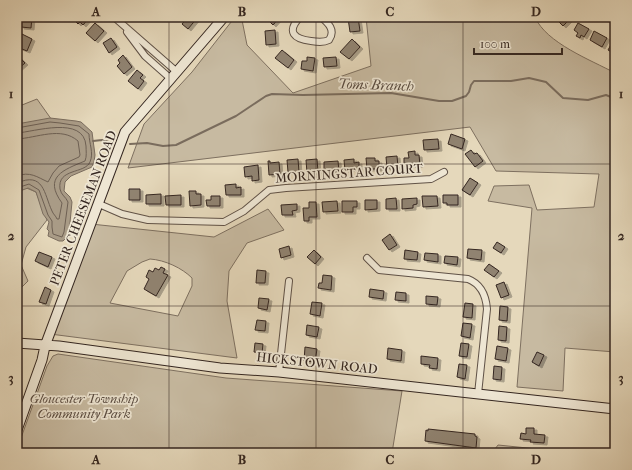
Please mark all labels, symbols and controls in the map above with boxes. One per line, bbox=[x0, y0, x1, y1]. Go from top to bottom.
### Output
text: A bbox=[91, 4, 101, 19]
text: B bbox=[238, 4, 247, 19]
text: C bbox=[386, 4, 395, 19]
text: D bbox=[531, 4, 541, 19]
scale bar bbox=[474, 30, 562, 56]
text: 100 m bbox=[480, 37, 510, 51]
water label: Toms Branch bbox=[338, 75, 414, 95]
text: 1 bbox=[9, 86, 14, 101]
text: 1 bbox=[619, 86, 624, 101]
street label: PETER CHEESEMAN ROAD bbox=[47, 128, 120, 288]
street label: MORNINGSTAR COURT bbox=[275, 160, 423, 186]
text: 2 bbox=[8, 228, 15, 243]
text: 2 bbox=[618, 228, 625, 243]
street label: HICKSTOWN ROAD bbox=[256, 349, 378, 377]
text: 3 bbox=[8, 370, 14, 386]
text: 3 bbox=[618, 370, 624, 386]
park label: Gloucester Township Community Park bbox=[30, 391, 139, 421]
text: A bbox=[91, 452, 101, 467]
text: B bbox=[238, 452, 247, 467]
text: C bbox=[386, 452, 395, 467]
text: D bbox=[531, 452, 541, 467]

